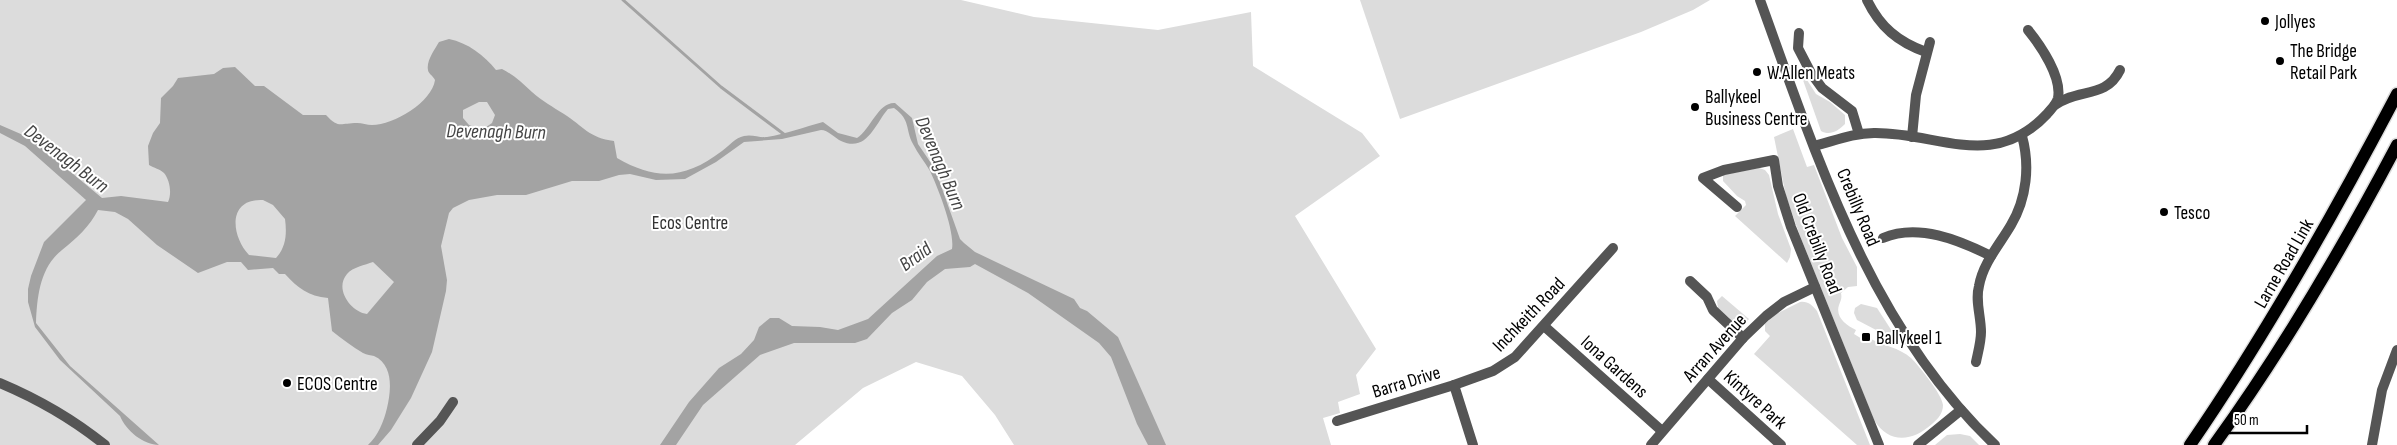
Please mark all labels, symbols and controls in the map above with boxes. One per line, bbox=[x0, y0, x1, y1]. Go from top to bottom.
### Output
place label: Jollyes bbox=[2274, 11, 2316, 34]
marker: Jollyes bbox=[2259, 15, 2271, 27]
place label: The Bridge Retail Park bbox=[2290, 40, 2358, 85]
marker: The Bridge Retail Park bbox=[2274, 55, 2286, 67]
place label: W.Allen Meats bbox=[1767, 62, 1855, 85]
marker: W.Allen Meats bbox=[1751, 66, 1763, 78]
place label: Ballykeel Business Centre bbox=[1705, 86, 1808, 131]
marker: Ballykeel Business Centre bbox=[1689, 101, 1701, 113]
water label: Devenagh Burn bbox=[910, 113, 971, 214]
water label: Devenagh Burn bbox=[19, 119, 113, 198]
water label: Devenagh Burn bbox=[446, 119, 546, 145]
street label: Crebilly Road bbox=[1831, 165, 1884, 250]
street label: Old Crebilly Road bbox=[1787, 190, 1846, 297]
place label: Tesco bbox=[2174, 202, 2210, 225]
marker: Tesco bbox=[2158, 206, 2170, 218]
park label: Ecos Centre bbox=[652, 212, 728, 235]
street label: Larne Road Link bbox=[2250, 214, 2319, 312]
water label: Braid bbox=[895, 237, 937, 277]
street label: Inchkeith Road bbox=[1488, 273, 1570, 357]
street label: Arran Avenue bbox=[1678, 309, 1752, 388]
place label: Ballykeel 1 bbox=[1876, 327, 1942, 350]
street label: Iona Gardens bbox=[1576, 331, 1652, 403]
marker: Ballykeel 1 bbox=[1860, 331, 1872, 343]
street label: Barra Drive bbox=[1370, 361, 1443, 404]
street label: Kintyre Park bbox=[1719, 366, 1792, 435]
place label: ECOS Centre bbox=[297, 373, 378, 396]
marker: ECOS Centre bbox=[281, 377, 293, 389]
scale bar bbox=[2227, 402, 2307, 434]
text: 50 m bbox=[2234, 411, 2259, 430]

